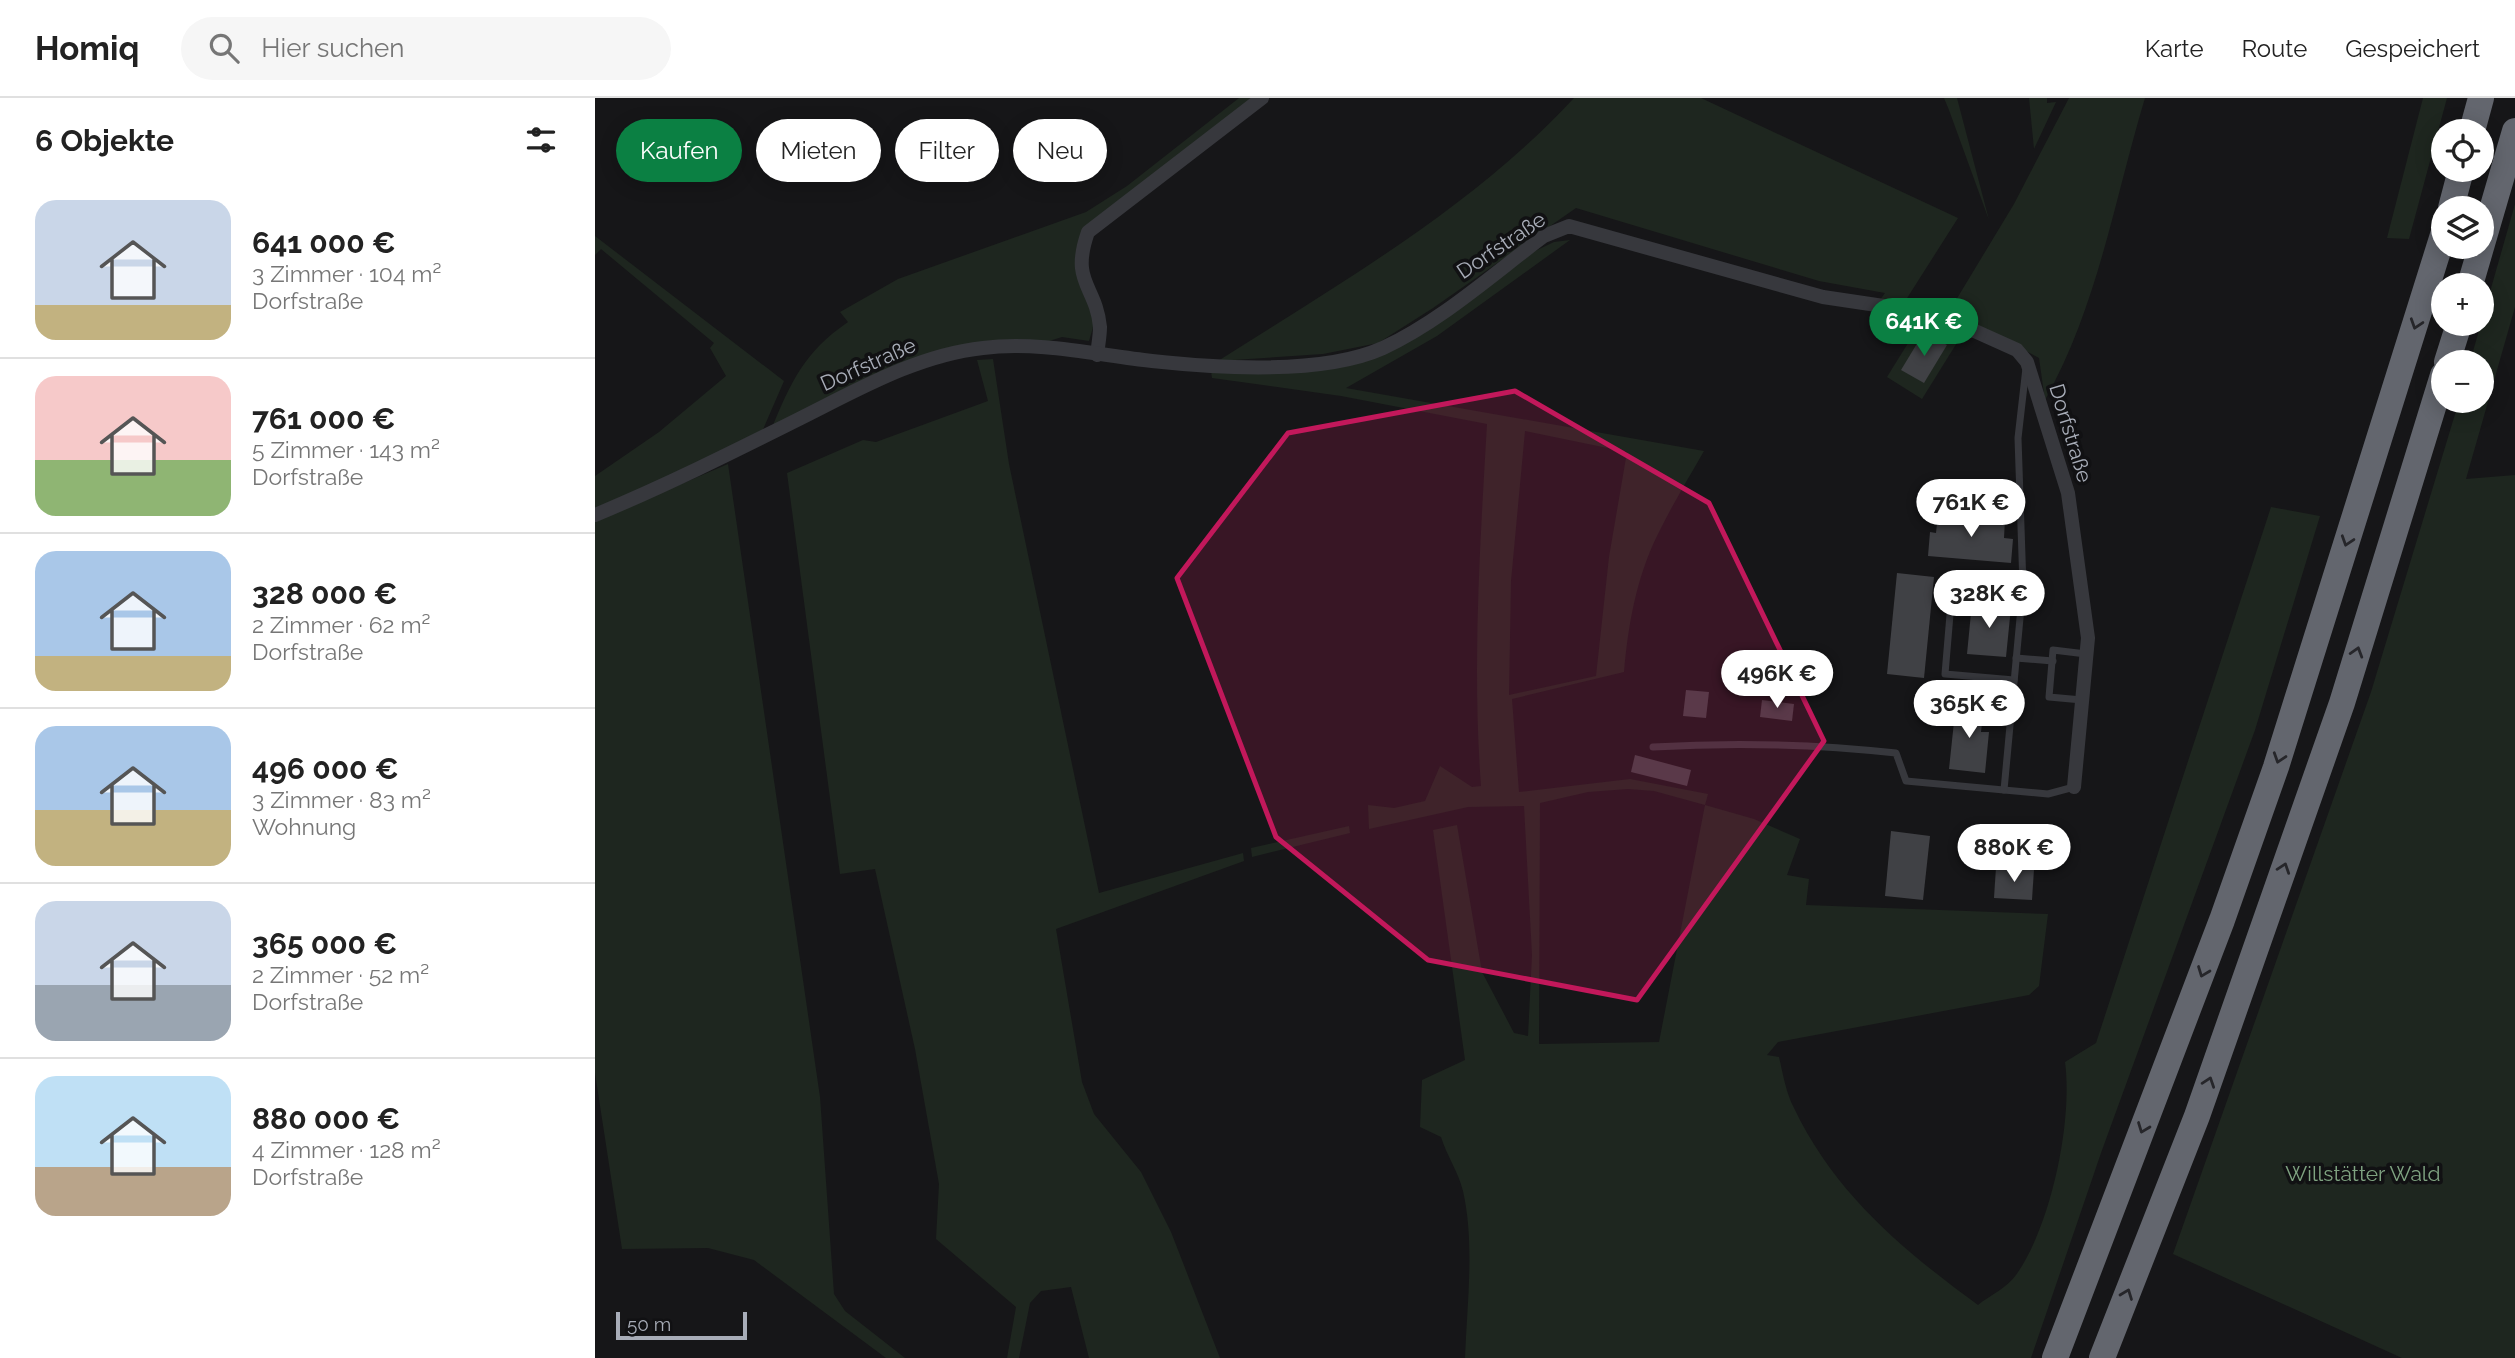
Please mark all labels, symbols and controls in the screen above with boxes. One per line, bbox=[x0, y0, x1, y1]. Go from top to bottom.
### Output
search box bbox=[181, 17, 671, 80]
text: Homiq bbox=[35, 29, 139, 68]
icon: search bbox=[205, 29, 243, 67]
text: Hier suchen bbox=[261, 33, 404, 63]
text: Karte bbox=[2145, 34, 2204, 63]
text: Route bbox=[2242, 34, 2307, 63]
text: Gespeichert bbox=[2345, 34, 2480, 63]
chip: Kaufen bbox=[616, 119, 742, 182]
chip: Mieten bbox=[756, 119, 881, 182]
chip: Filter bbox=[895, 119, 999, 182]
chip: Neu bbox=[1013, 119, 1107, 182]
map controls bbox=[2431, 119, 2494, 413]
button: locate bbox=[2431, 119, 2494, 182]
icon: filters bbox=[522, 121, 560, 159]
text: 6 Objekte bbox=[35, 123, 174, 158]
button: layers bbox=[2431, 196, 2494, 259]
street label: Dorfstraße bbox=[1452, 206, 1550, 284]
text: 641 000 € bbox=[252, 225, 396, 260]
icon: home bbox=[91, 228, 175, 312]
text: 3 Zimmer · 104 m² bbox=[252, 260, 441, 287]
button: + bbox=[2431, 273, 2494, 336]
text: Dorfstraße bbox=[252, 287, 363, 314]
pin: 641K € bbox=[1867, 299, 1981, 358]
text: 641K € bbox=[1885, 307, 1963, 334]
one-way arrow bbox=[2410, 318, 2425, 330]
street label: Dorfstraße bbox=[816, 332, 920, 396]
button: − bbox=[2431, 350, 2494, 413]
street label: Dorfstraße bbox=[2044, 381, 2098, 485]
text: 761 000 € bbox=[252, 401, 395, 436]
icon: home bbox=[91, 404, 175, 488]
text: 5 Zimmer · 143 m² bbox=[252, 436, 440, 463]
text: Dorfstraße bbox=[252, 463, 363, 490]
pin: 761K € bbox=[1914, 480, 2028, 539]
text: 761K € bbox=[1932, 488, 2010, 515]
one-way arrow bbox=[2341, 534, 2356, 546]
pin: 328K € bbox=[1932, 570, 2046, 630]
text: 328 000 € bbox=[252, 576, 397, 611]
icon: home bbox=[91, 579, 175, 663]
text: 328K € bbox=[1950, 579, 2028, 606]
text: 2 Zimmer · 62 m² bbox=[252, 611, 431, 638]
text: Dorfstraße bbox=[252, 638, 363, 665]
one-way arrow bbox=[2349, 647, 2364, 659]
pin: 496K € bbox=[1720, 650, 1834, 710]
text: 496K € bbox=[1737, 659, 1817, 686]
pin: 365K € bbox=[1912, 680, 2026, 740]
text: 365K € bbox=[1930, 689, 2008, 716]
text: 496 000 € bbox=[252, 751, 399, 786]
one-way arrow bbox=[2272, 751, 2287, 763]
icon: home bbox=[91, 754, 175, 838]
text: 3 Zimmer · 83 m² bbox=[252, 786, 431, 813]
text: Wohnung bbox=[252, 813, 356, 840]
pin: 880K € bbox=[1957, 824, 2071, 884]
text: 880K € bbox=[1974, 833, 2054, 860]
one-way arrow bbox=[2276, 862, 2290, 874]
text: 365 000 € bbox=[252, 926, 397, 961]
icon: home bbox=[91, 929, 175, 1013]
text: 2 Zimmer · 52 m² bbox=[252, 961, 429, 988]
one-way arrow bbox=[2197, 965, 2211, 977]
text: Dorfstraße bbox=[252, 988, 363, 1015]
one-way arrow bbox=[2201, 1077, 2215, 1089]
text: 880 000 € bbox=[252, 1101, 400, 1136]
icon: home bbox=[91, 1104, 175, 1188]
one-way arrow bbox=[2137, 1122, 2151, 1134]
text: 4 Zimmer · 128 m² bbox=[252, 1136, 441, 1163]
park label: Willstätter Wald bbox=[2285, 1161, 2441, 1186]
text: Dorfstraße bbox=[252, 1163, 363, 1190]
one-way arrow bbox=[2118, 1289, 2132, 1301]
scale bar bbox=[616, 1309, 747, 1341]
text: 50 m bbox=[627, 1313, 671, 1335]

